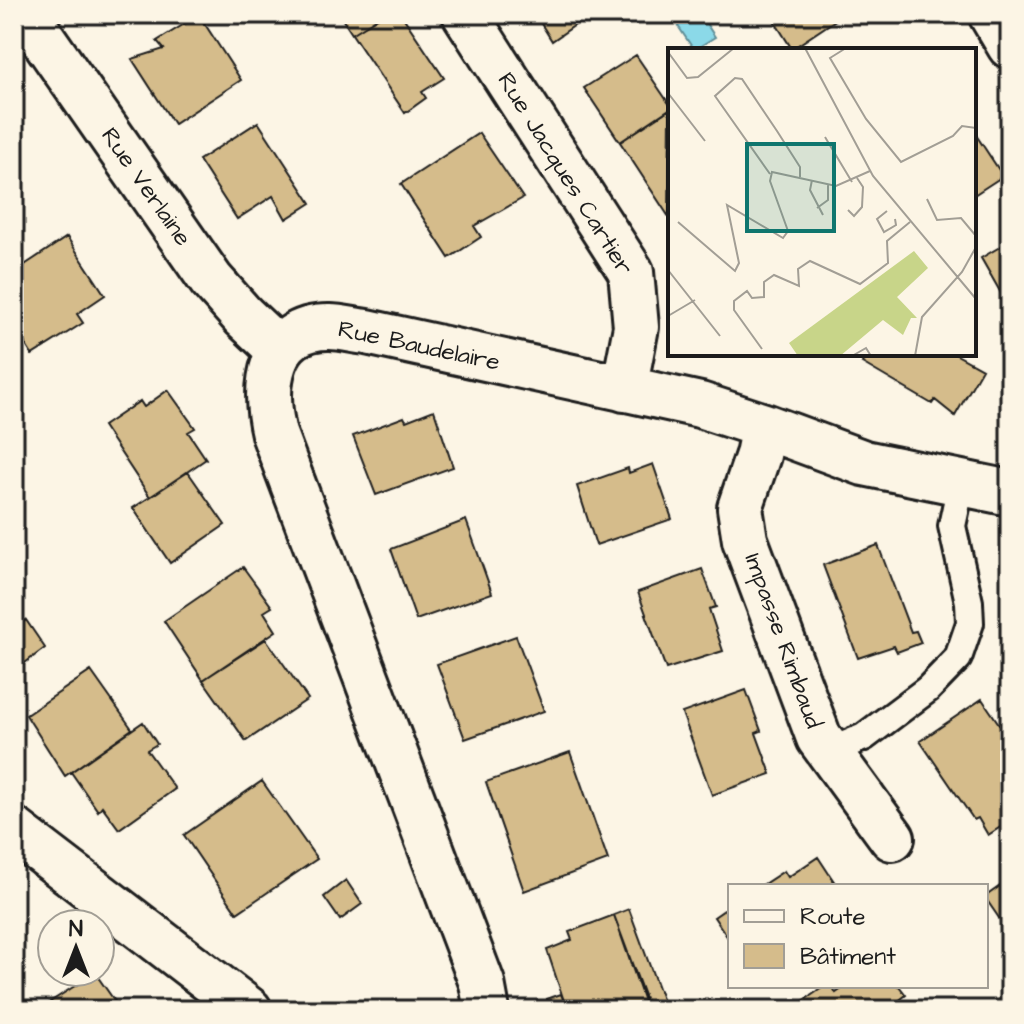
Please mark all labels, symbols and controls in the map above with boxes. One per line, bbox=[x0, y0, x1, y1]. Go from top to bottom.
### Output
inset map bbox=[668, 48, 976, 356]
street label: Rue Jacques Cartier bbox=[489, 66, 641, 282]
street label: Rue Verlaine bbox=[93, 121, 199, 253]
street label: Rue Baudelaire bbox=[335, 312, 503, 380]
street label: Impasse Rimbaud bbox=[736, 549, 830, 733]
legend bbox=[728, 884, 988, 988]
text: Route bbox=[800, 900, 866, 934]
north arrow bbox=[36, 908, 116, 988]
text: N bbox=[69, 914, 83, 945]
text: Bâtiment bbox=[800, 940, 896, 974]

